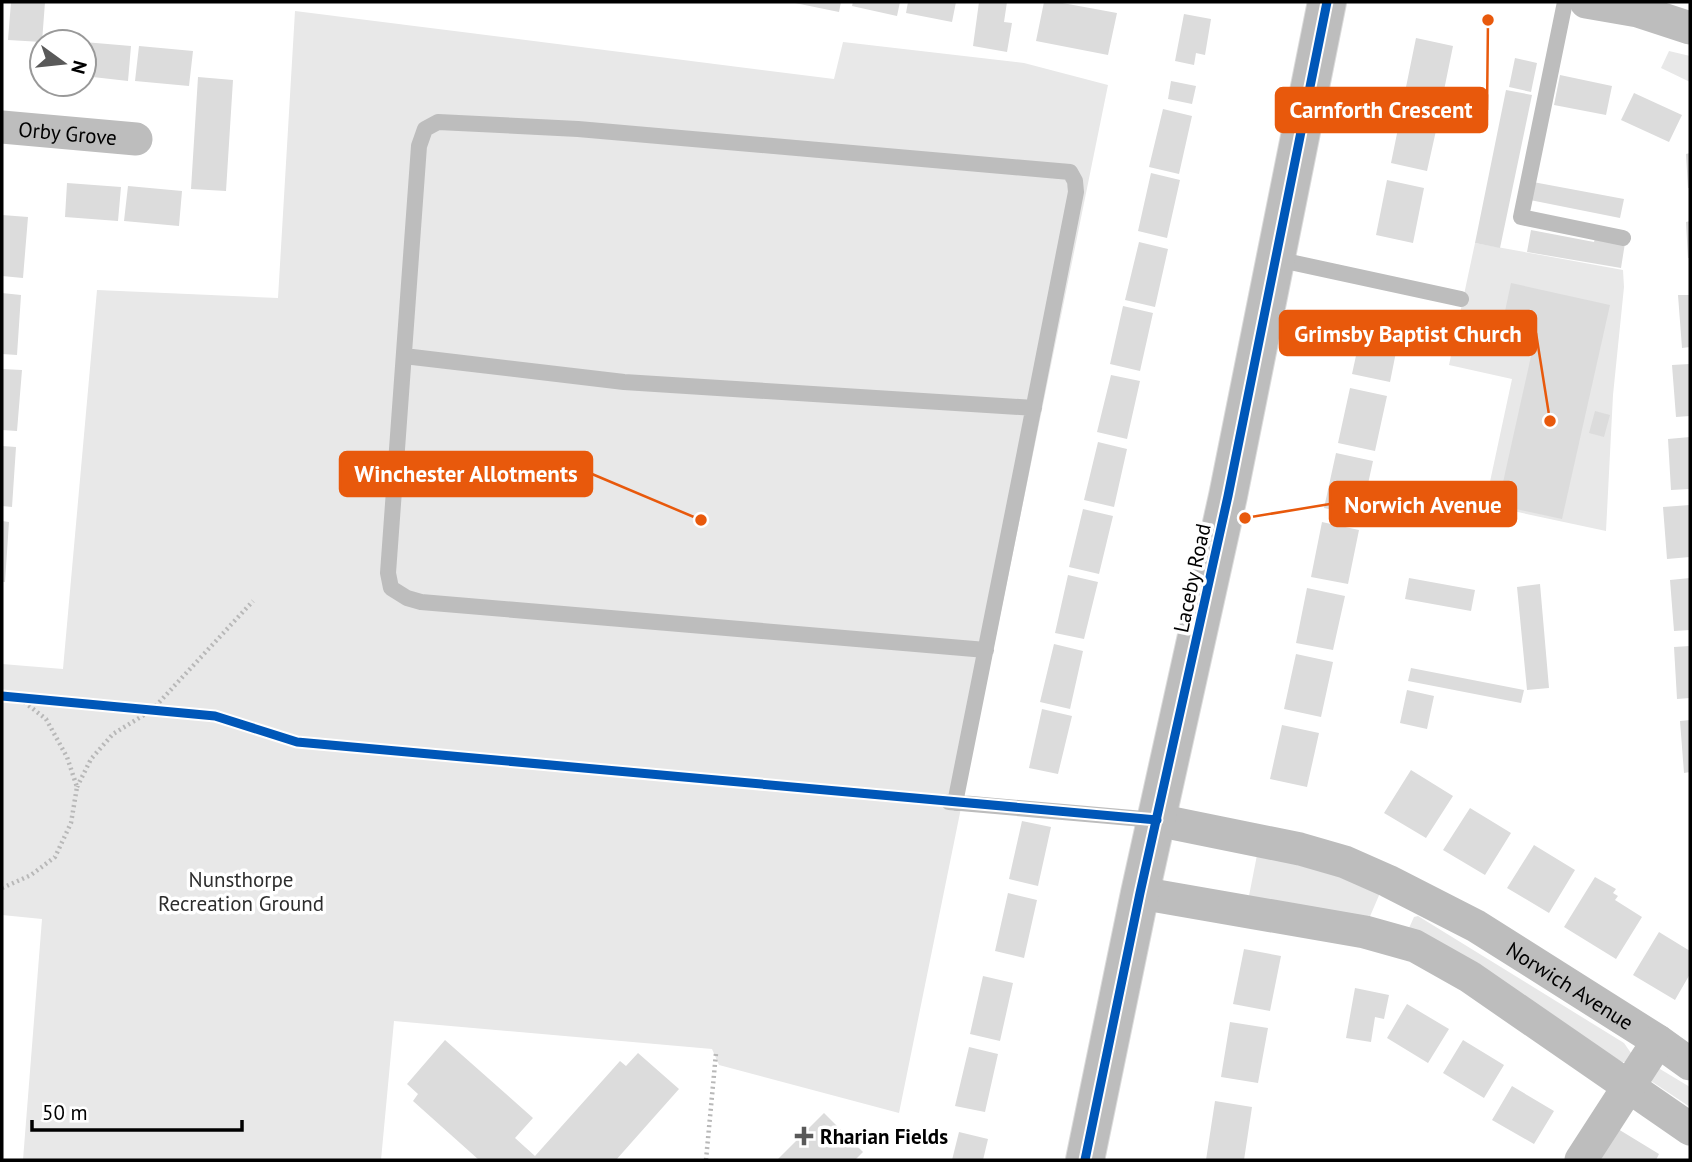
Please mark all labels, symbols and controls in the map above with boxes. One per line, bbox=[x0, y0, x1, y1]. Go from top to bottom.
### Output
north arrow bbox=[28, 28, 98, 98]
text: N bbox=[66, 58, 93, 77]
callout: Carnforth Crescent bbox=[1276, 88, 1487, 132]
text: Carnforth Crescent bbox=[1290, 95, 1472, 124]
street label: Orby Grove bbox=[17, 115, 118, 151]
callout: Grimsby Baptist Church bbox=[1280, 311, 1536, 355]
text: Grimsby Baptist Church bbox=[1294, 319, 1522, 348]
callout: Winchester Allotments bbox=[340, 452, 592, 496]
text: Winchester Allotments bbox=[354, 459, 578, 488]
callout: Norwich Avenue bbox=[1330, 482, 1516, 526]
text: Norwich Avenue bbox=[1344, 490, 1502, 519]
street label: Laceby Road bbox=[1167, 521, 1217, 635]
park label: Nunsthorpe Recreation Ground bbox=[158, 866, 324, 917]
street label: Norwich Avenue bbox=[1502, 935, 1639, 1036]
scale bar bbox=[32, 1088, 242, 1132]
text: 50 m bbox=[42, 1099, 88, 1126]
place label: Rharian Fields bbox=[820, 1123, 948, 1150]
marker: Rharian Fields bbox=[794, 1126, 814, 1146]

